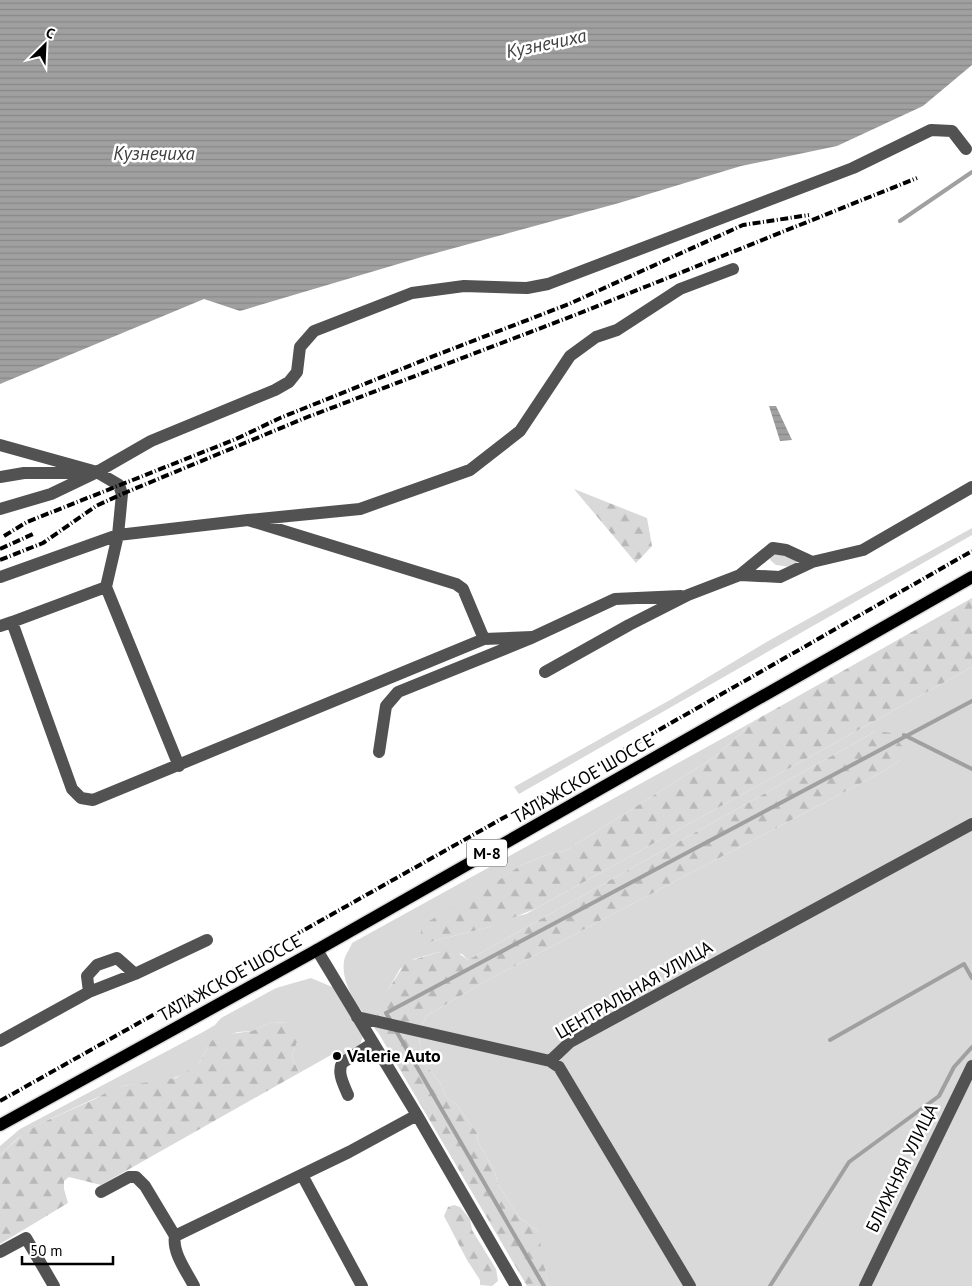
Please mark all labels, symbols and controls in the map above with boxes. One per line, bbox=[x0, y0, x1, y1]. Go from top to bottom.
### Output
north arrow bbox=[20, 20, 70, 70]
text: С bbox=[43, 23, 58, 43]
water label: Кузнечиха bbox=[504, 23, 589, 63]
water label: Кузнечиха bbox=[113, 141, 196, 165]
street label: ТАЛАЖСКОЕ ШОССЕ bbox=[507, 728, 658, 829]
road number: М-8 bbox=[467, 840, 507, 866]
street label: ТАЛАЖСКОЕ ШОССЕ bbox=[154, 929, 306, 1027]
street label: ЦЕНТРАЛЬНАЯ УЛИЦА bbox=[551, 935, 717, 1044]
place label: Valerie Auto bbox=[346, 1044, 441, 1067]
marker: Valerie Auto bbox=[331, 1050, 343, 1062]
street label: БЛИЖНЯЯ УЛИЦА bbox=[860, 1099, 943, 1236]
scale bar bbox=[22, 1234, 114, 1266]
text: 50 m bbox=[30, 1241, 63, 1260]

